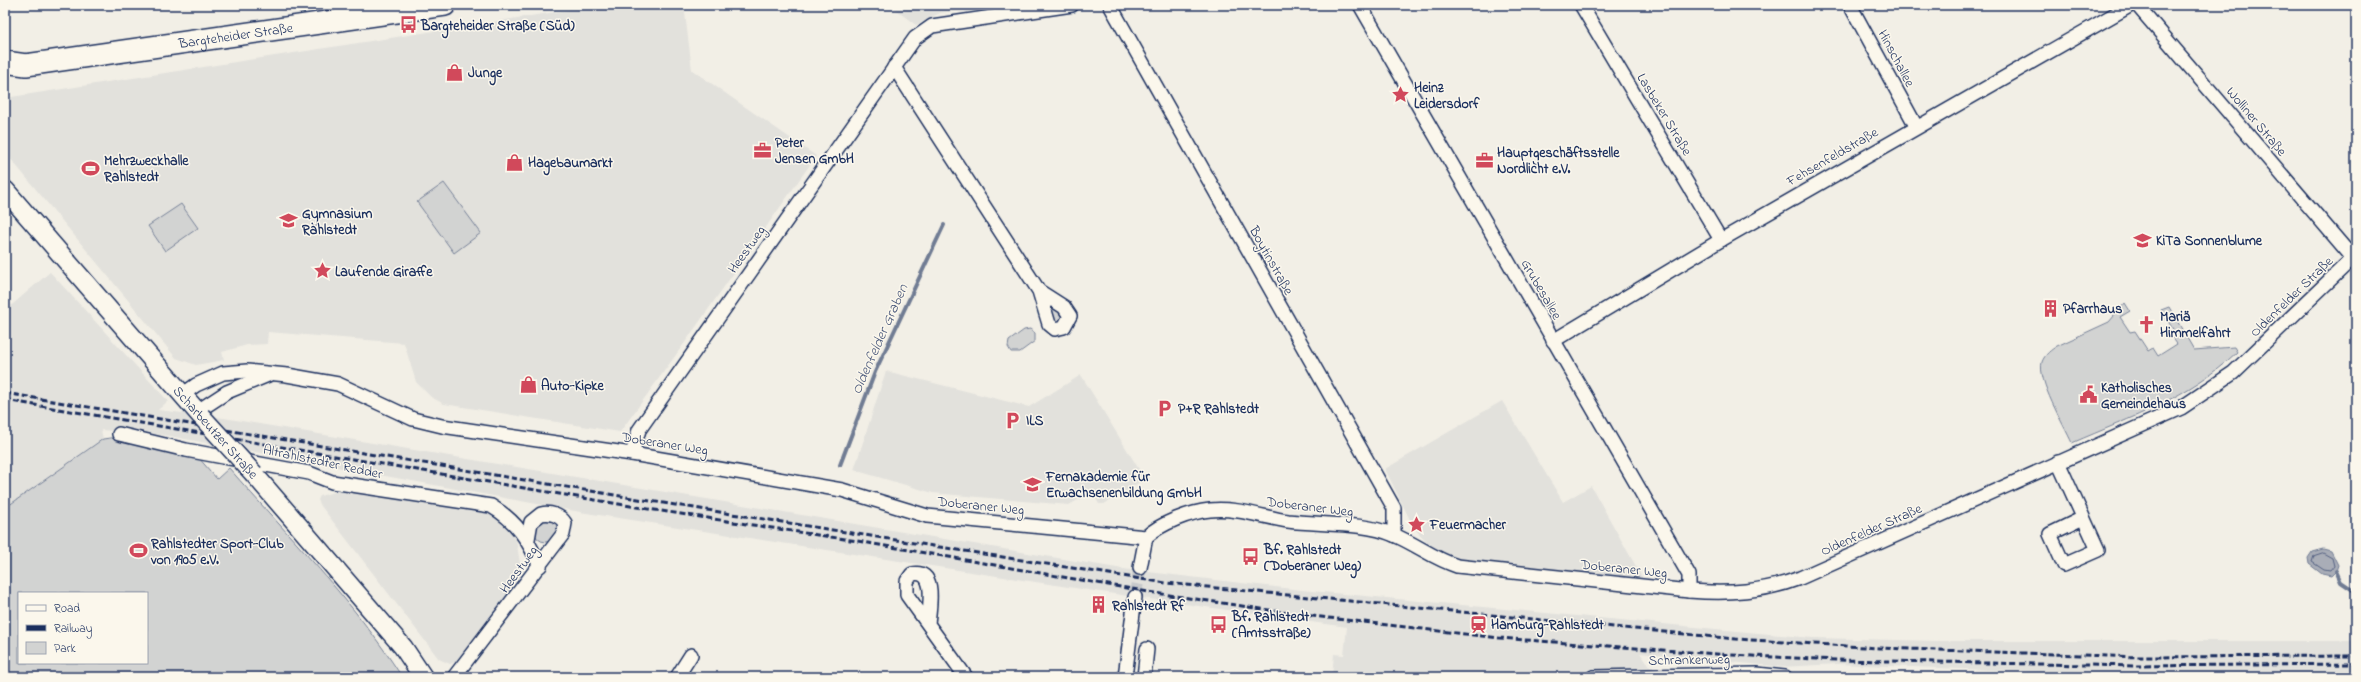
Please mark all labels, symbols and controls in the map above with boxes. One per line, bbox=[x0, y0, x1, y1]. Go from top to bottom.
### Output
bus stop icon: Bargteheider Straße (Süd) bbox=[398, 15, 418, 35]
place label: Bargteheider Straße (Süd) bbox=[420, 16, 575, 39]
street label: Bargteheider Straße bbox=[176, 18, 295, 55]
street label: Hinschallee bbox=[1872, 26, 1920, 92]
shop icon: Junge bbox=[445, 62, 465, 82]
place label: Junge bbox=[468, 63, 503, 86]
street label: Lasbeker Straße bbox=[1631, 70, 1697, 161]
place label: Heinz Leidersdorf bbox=[1414, 78, 1480, 115]
street label: Wolliner Straße bbox=[2220, 83, 2292, 162]
place icon: Heinz Leidersdorf bbox=[1391, 85, 1411, 105]
street label: Fehsenfeldstraße bbox=[1782, 122, 1883, 193]
place label: Peter Jensen GmbH bbox=[775, 133, 854, 170]
office icon: Peter Jensen GmbH bbox=[752, 140, 772, 160]
place label: Hauptgeschäftsstelle Nordlicht e.V. bbox=[1497, 143, 1620, 180]
office icon: Hauptgeschäftsstelle Nordlicht e.V. bbox=[1474, 150, 1494, 170]
place label: Mehrzweckhalle Rahlstedt bbox=[103, 151, 189, 188]
shop icon: Hagebaumarkt bbox=[505, 152, 525, 172]
place label: Hagebaumarkt bbox=[528, 153, 613, 176]
sports icon: Mehrzweckhalle Rahlstedt bbox=[81, 158, 101, 178]
place label: Gymnasium Rahlstedt bbox=[301, 204, 372, 241]
school or university icon: Gymnasium Rahlstedt bbox=[279, 211, 299, 231]
street label: Heestweg bbox=[723, 222, 772, 279]
street label: Boytinstraße bbox=[1242, 222, 1299, 300]
school or university icon: KiTa Sonnenblume bbox=[2133, 230, 2153, 250]
place label: KiTa Sonnenblume bbox=[2156, 231, 2263, 252]
street label: Oldenfelder Straße bbox=[2246, 251, 2339, 342]
street label: Grubesallee bbox=[1515, 256, 1567, 325]
place icon: Laufende Giraffe bbox=[312, 261, 332, 281]
place label: Laufende Giraffe bbox=[335, 262, 433, 283]
water label: Oldenfelder Graben bbox=[846, 280, 914, 398]
building icon: Pfarrhaus bbox=[2040, 298, 2060, 318]
place label: Pfarrhaus bbox=[2063, 299, 2122, 320]
place label: Mariä Himmelfahrt bbox=[2160, 307, 2231, 344]
church icon: Mariä Himmelfahrt bbox=[2137, 314, 2157, 334]
shop icon: Auto-Kipke bbox=[518, 375, 538, 395]
place label: Auto-Kipke bbox=[541, 376, 604, 397]
place label: Katholisches Gemeindehaus bbox=[2101, 378, 2186, 415]
street label: Scharbeutzer Straße bbox=[167, 382, 263, 485]
public building icon: Katholisches Gemeindehaus bbox=[2078, 385, 2098, 405]
parking icon: P+R Rahlstedt bbox=[1155, 398, 1175, 418]
place label: P+R Rahlstedt bbox=[1178, 399, 1259, 420]
parking icon: ILS bbox=[1003, 410, 1023, 430]
place label: ILS bbox=[1026, 411, 1043, 432]
street label: Doberaner Weg bbox=[619, 427, 709, 463]
street label: Altrahlstedter Redder bbox=[261, 440, 385, 486]
place label: Fernakademie für Erwachsenenbildung GmbH bbox=[1045, 467, 1202, 506]
school or university icon: Fernakademie für Erwachsenenbildung GmbH bbox=[1023, 474, 1043, 494]
street label: Doberaner Weg bbox=[935, 491, 1025, 522]
street label: Doberaner Weg bbox=[1264, 492, 1354, 524]
street label: Oldenfelder Straße bbox=[1818, 498, 1926, 562]
place icon: Feuermacher bbox=[1407, 514, 1427, 534]
place label: Feuermacher bbox=[1429, 515, 1506, 536]
place label: Rahlstedter Sport-Club von 1905 e.V. bbox=[150, 534, 284, 571]
place label: Bf. Rahlstedt (Doberaner Weg) bbox=[1263, 540, 1362, 579]
sports icon: Rahlstedter Sport-Club von 1905 e.V. bbox=[128, 541, 148, 561]
street label: Heestweg bbox=[495, 542, 544, 599]
bus stop icon: Bf. Rahlstedt (Doberaner Weg) bbox=[1241, 547, 1261, 567]
street label: Doberaner Weg bbox=[1578, 554, 1668, 585]
legend bbox=[18, 592, 148, 664]
building icon: Rahlstedt Rf bbox=[1089, 595, 1109, 615]
place label: Rahlstedt Rf bbox=[1111, 596, 1185, 617]
text: Road bbox=[54, 600, 80, 618]
place label: Bf. Rahlstedt (Amtsstraße) bbox=[1231, 607, 1312, 644]
bus stop icon: Bf. Rahlstedt (Amtsstraße) bbox=[1209, 614, 1229, 634]
station icon: Hamburg-Rahlstedt bbox=[1468, 614, 1488, 634]
place label: Hamburg-Rahlstedt bbox=[1491, 615, 1604, 638]
text: Railway bbox=[54, 620, 93, 639]
text: Park bbox=[54, 640, 76, 658]
street label: Schrankenweg bbox=[1648, 649, 1730, 673]

